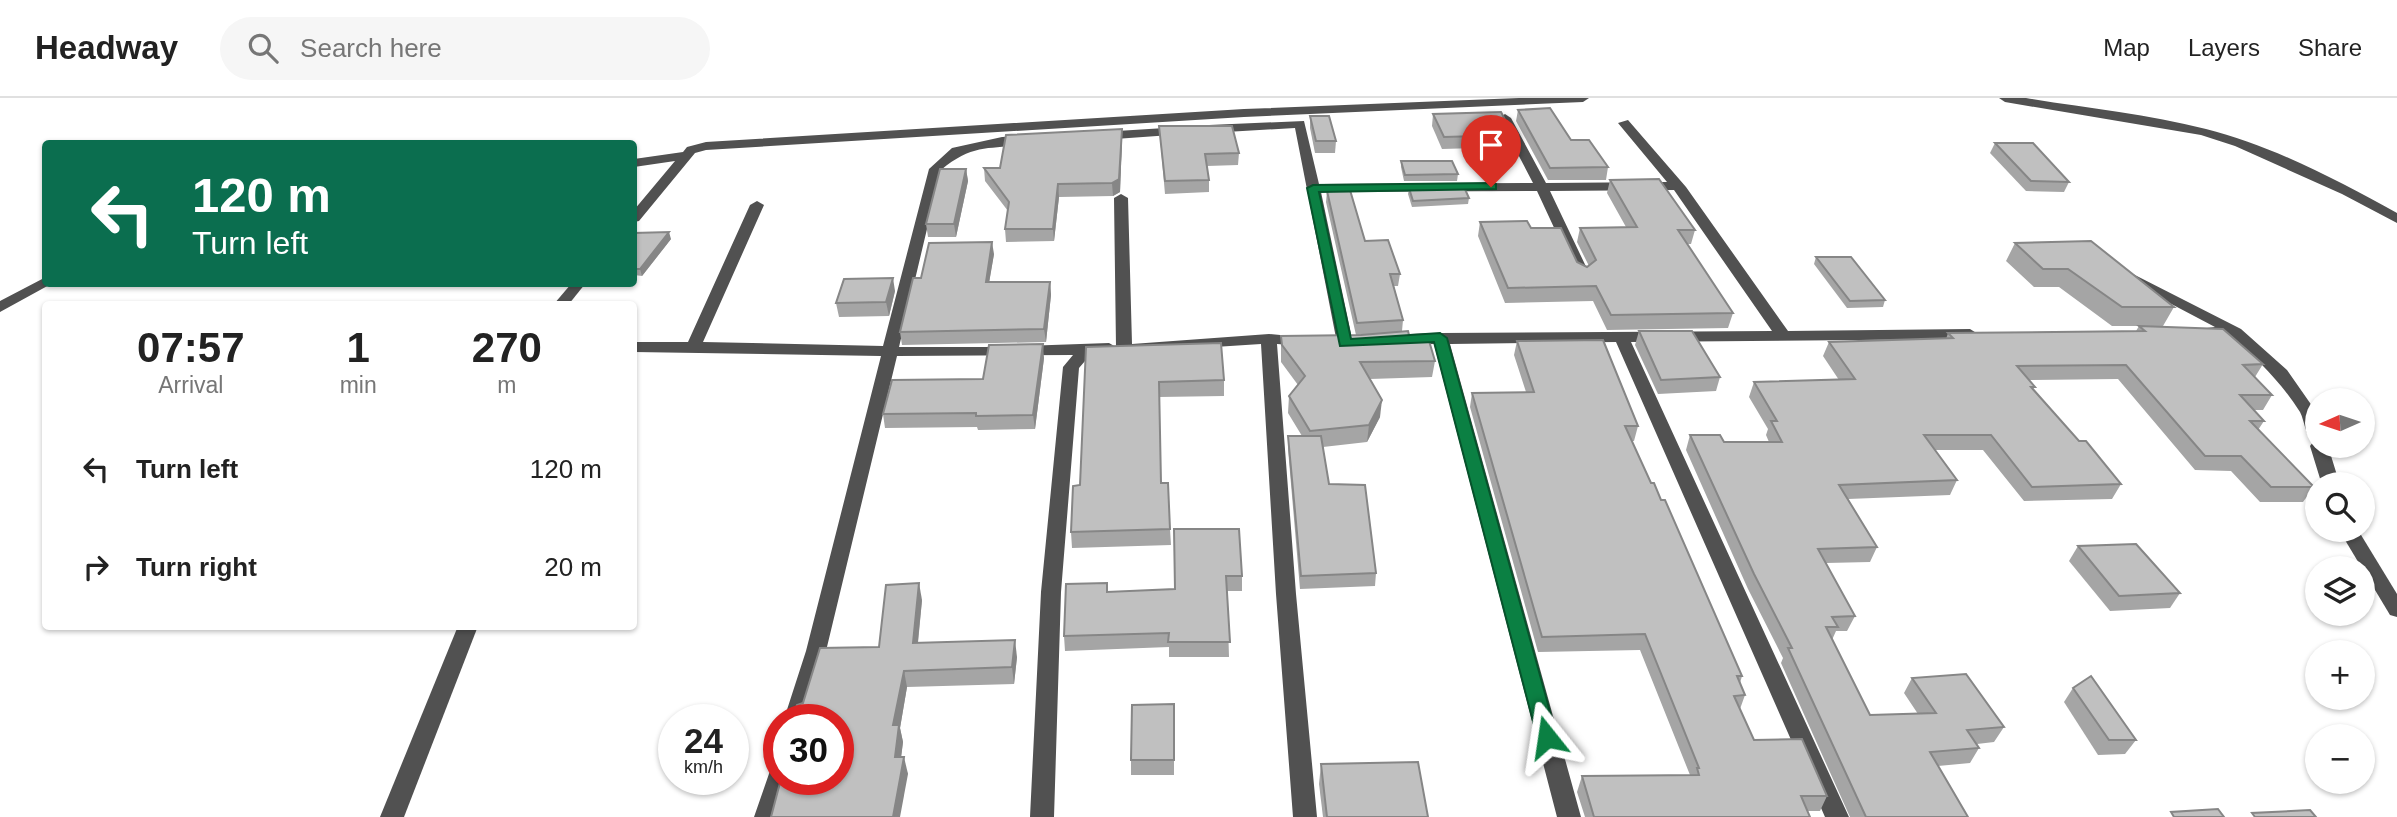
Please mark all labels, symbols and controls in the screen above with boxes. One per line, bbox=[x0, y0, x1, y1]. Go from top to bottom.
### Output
search box bbox=[220, 17, 710, 80]
text: Headway bbox=[35, 29, 178, 66]
icon: search bbox=[244, 29, 282, 67]
text: Search here bbox=[300, 33, 442, 63]
text: Map bbox=[2103, 34, 2150, 61]
text: Layers bbox=[2188, 34, 2260, 61]
text: Share bbox=[2298, 34, 2362, 61]
pin bbox=[1461, 115, 1521, 187]
icon: arrive bbox=[1472, 126, 1510, 164]
icon: left bbox=[77, 168, 168, 259]
text: 120 m bbox=[192, 168, 331, 222]
text: Turn left bbox=[192, 225, 308, 261]
text: 07:57 bbox=[137, 324, 245, 371]
text: 1 bbox=[346, 324, 370, 371]
text: 270 bbox=[472, 324, 542, 371]
text: Arrival bbox=[158, 372, 223, 398]
text: min bbox=[340, 372, 377, 398]
text: m bbox=[497, 372, 516, 398]
north arrow bbox=[2305, 388, 2375, 458]
map controls bbox=[2305, 388, 2375, 794]
icon: left bbox=[77, 450, 115, 488]
text: Turn left bbox=[136, 454, 238, 484]
text: 120 m bbox=[530, 454, 602, 484]
button: search bbox=[2305, 472, 2375, 542]
icon: right bbox=[77, 548, 115, 586]
text: Turn right bbox=[136, 552, 257, 582]
text: 20 m bbox=[544, 552, 602, 582]
button: layers bbox=[2305, 556, 2375, 626]
button: + bbox=[2305, 640, 2375, 710]
position arrow bbox=[1510, 700, 1584, 774]
speed limit sign: 30 bbox=[763, 704, 854, 795]
text: 24 bbox=[684, 721, 723, 760]
button: − bbox=[2305, 724, 2375, 794]
text: km/h bbox=[684, 757, 723, 777]

